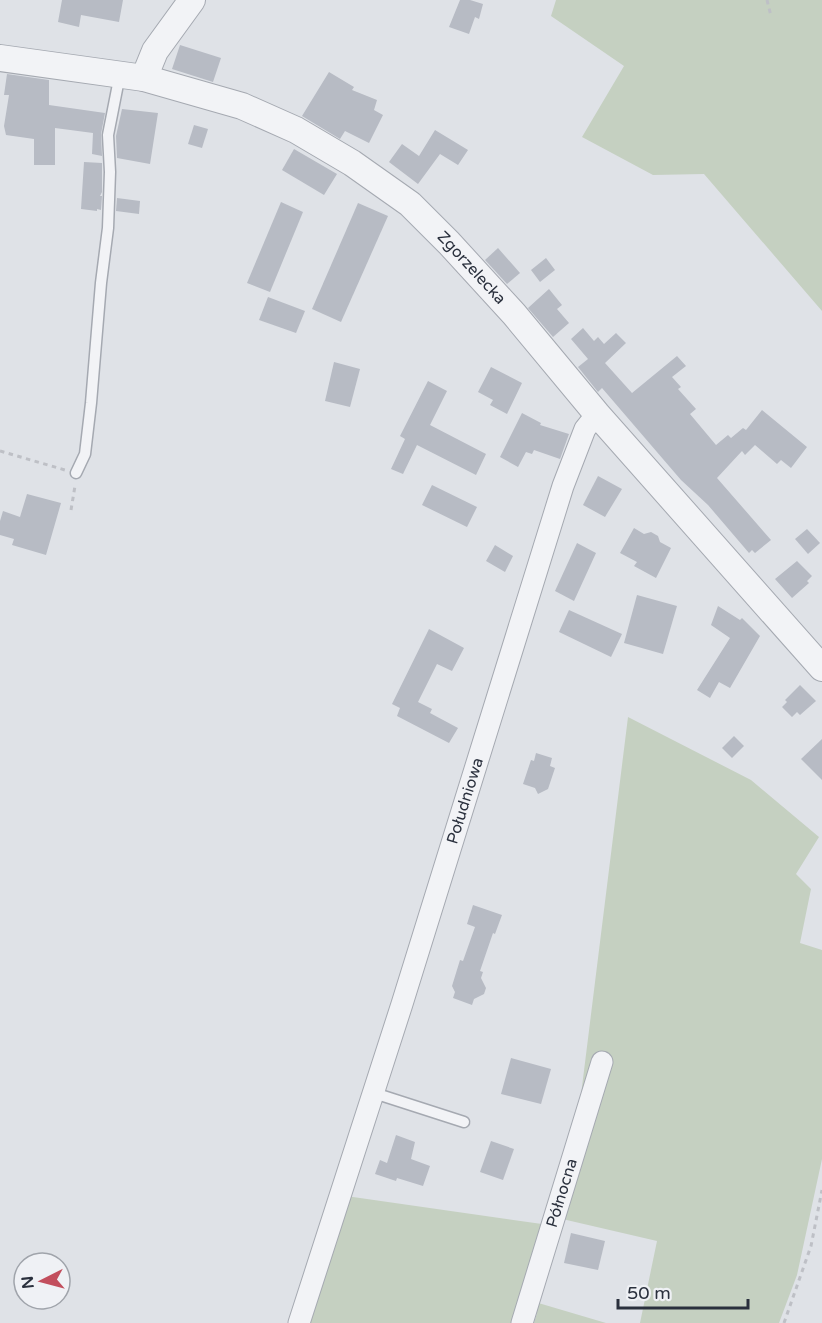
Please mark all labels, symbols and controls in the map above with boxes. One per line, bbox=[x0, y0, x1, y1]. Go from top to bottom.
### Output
street label: Zgorzelecka bbox=[433, 227, 510, 308]
street label: Południowa bbox=[442, 755, 488, 846]
street label: Północna bbox=[542, 1156, 582, 1230]
north arrow bbox=[12, 1251, 72, 1311]
scale bar bbox=[618, 1272, 748, 1310]
text: N bbox=[17, 1275, 39, 1290]
text: 50 m bbox=[627, 1282, 671, 1304]

